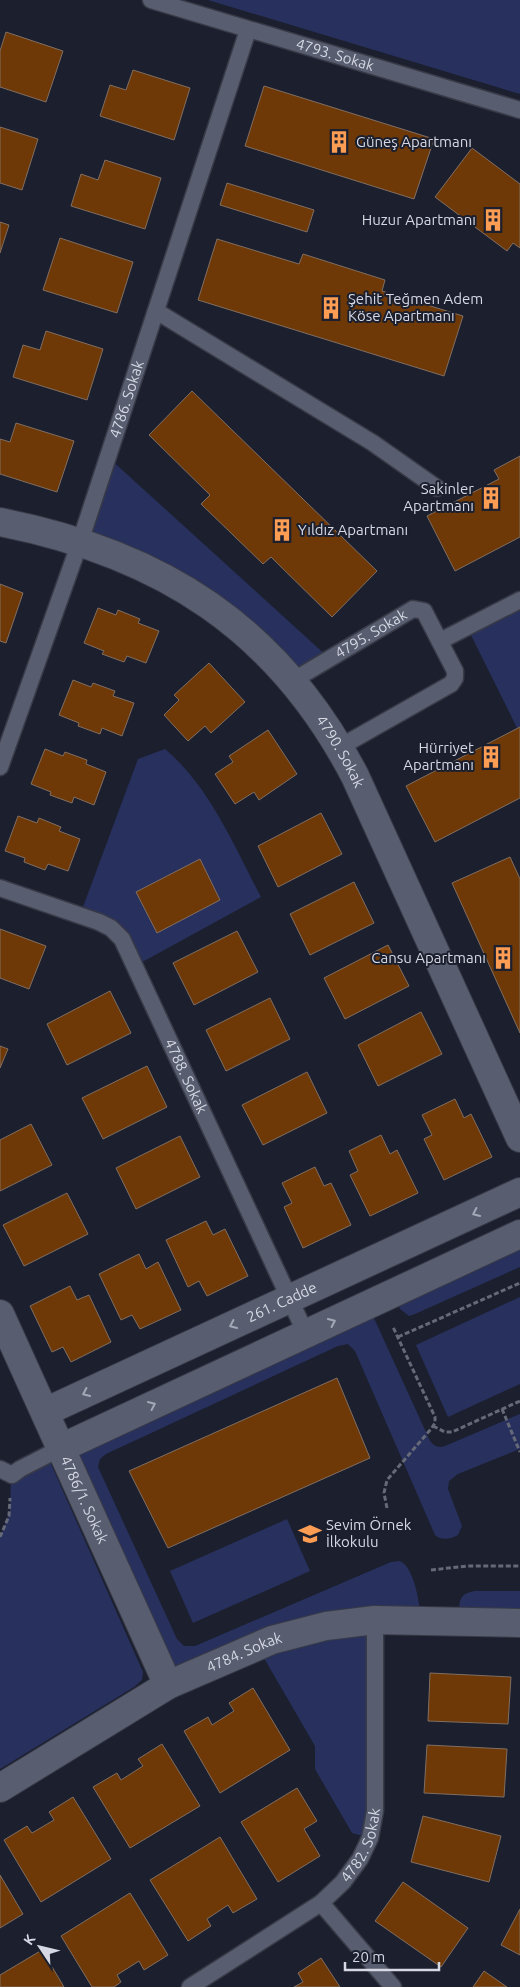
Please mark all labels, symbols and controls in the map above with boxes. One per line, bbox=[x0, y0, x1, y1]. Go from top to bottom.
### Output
street label: 4793. Sokak bbox=[294, 35, 377, 74]
building icon: Güneş Apartmanı bbox=[326, 129, 352, 155]
place label: Güneş Apartmanı bbox=[356, 133, 472, 150]
building icon: Huzur Apartmanı bbox=[480, 207, 506, 233]
place label: Huzur Apartmanı bbox=[362, 211, 476, 228]
place label: Şehit Teğmen Adem Köse Apartmanı bbox=[348, 290, 483, 324]
building icon: Şehit Teğmen Adem Köse Apartmanı bbox=[318, 295, 344, 321]
street label: 4786. Sokak bbox=[106, 358, 147, 440]
place label: Sakinler Apartmanı bbox=[403, 480, 474, 514]
building icon: Sakinler Apartmanı bbox=[478, 485, 504, 511]
building icon: Yıldız Apartmanı bbox=[269, 517, 295, 543]
place label: Yıldız Apartmanı bbox=[298, 521, 408, 538]
street label: 4795. Sokak bbox=[332, 605, 410, 661]
street label: 4790. Sokak bbox=[313, 712, 368, 790]
place label: Hürriyet Apartmanı bbox=[403, 739, 474, 773]
building icon: Hürriyet Apartmanı bbox=[478, 744, 504, 770]
building icon: Cansu Apartmanı bbox=[490, 945, 516, 971]
place label: Cansu Apartmanı bbox=[371, 949, 486, 966]
street label: 4788. Sokak bbox=[162, 1036, 211, 1116]
one-way arrow bbox=[472, 1206, 481, 1217]
street label: 261. Cadde bbox=[244, 1278, 319, 1325]
one-way arrow bbox=[326, 1318, 335, 1328]
one-way arrow bbox=[229, 1319, 238, 1329]
one-way arrow bbox=[82, 1387, 91, 1397]
one-way arrow bbox=[147, 1402, 156, 1412]
street label: 4786/1. Sokak bbox=[57, 1453, 112, 1547]
place label: Sevim Örnek İlkokulu bbox=[326, 1516, 412, 1550]
school or university icon: Sevim Örnek İlkokulu bbox=[297, 1521, 323, 1547]
street label: 4784. Sokak bbox=[204, 1629, 284, 1675]
street label: 4782. Sokak bbox=[337, 1806, 383, 1885]
north arrow bbox=[15, 1922, 65, 1972]
text: K bbox=[20, 1931, 39, 1948]
scale bar bbox=[345, 1940, 439, 1972]
text: 20 m bbox=[352, 1948, 385, 1965]

